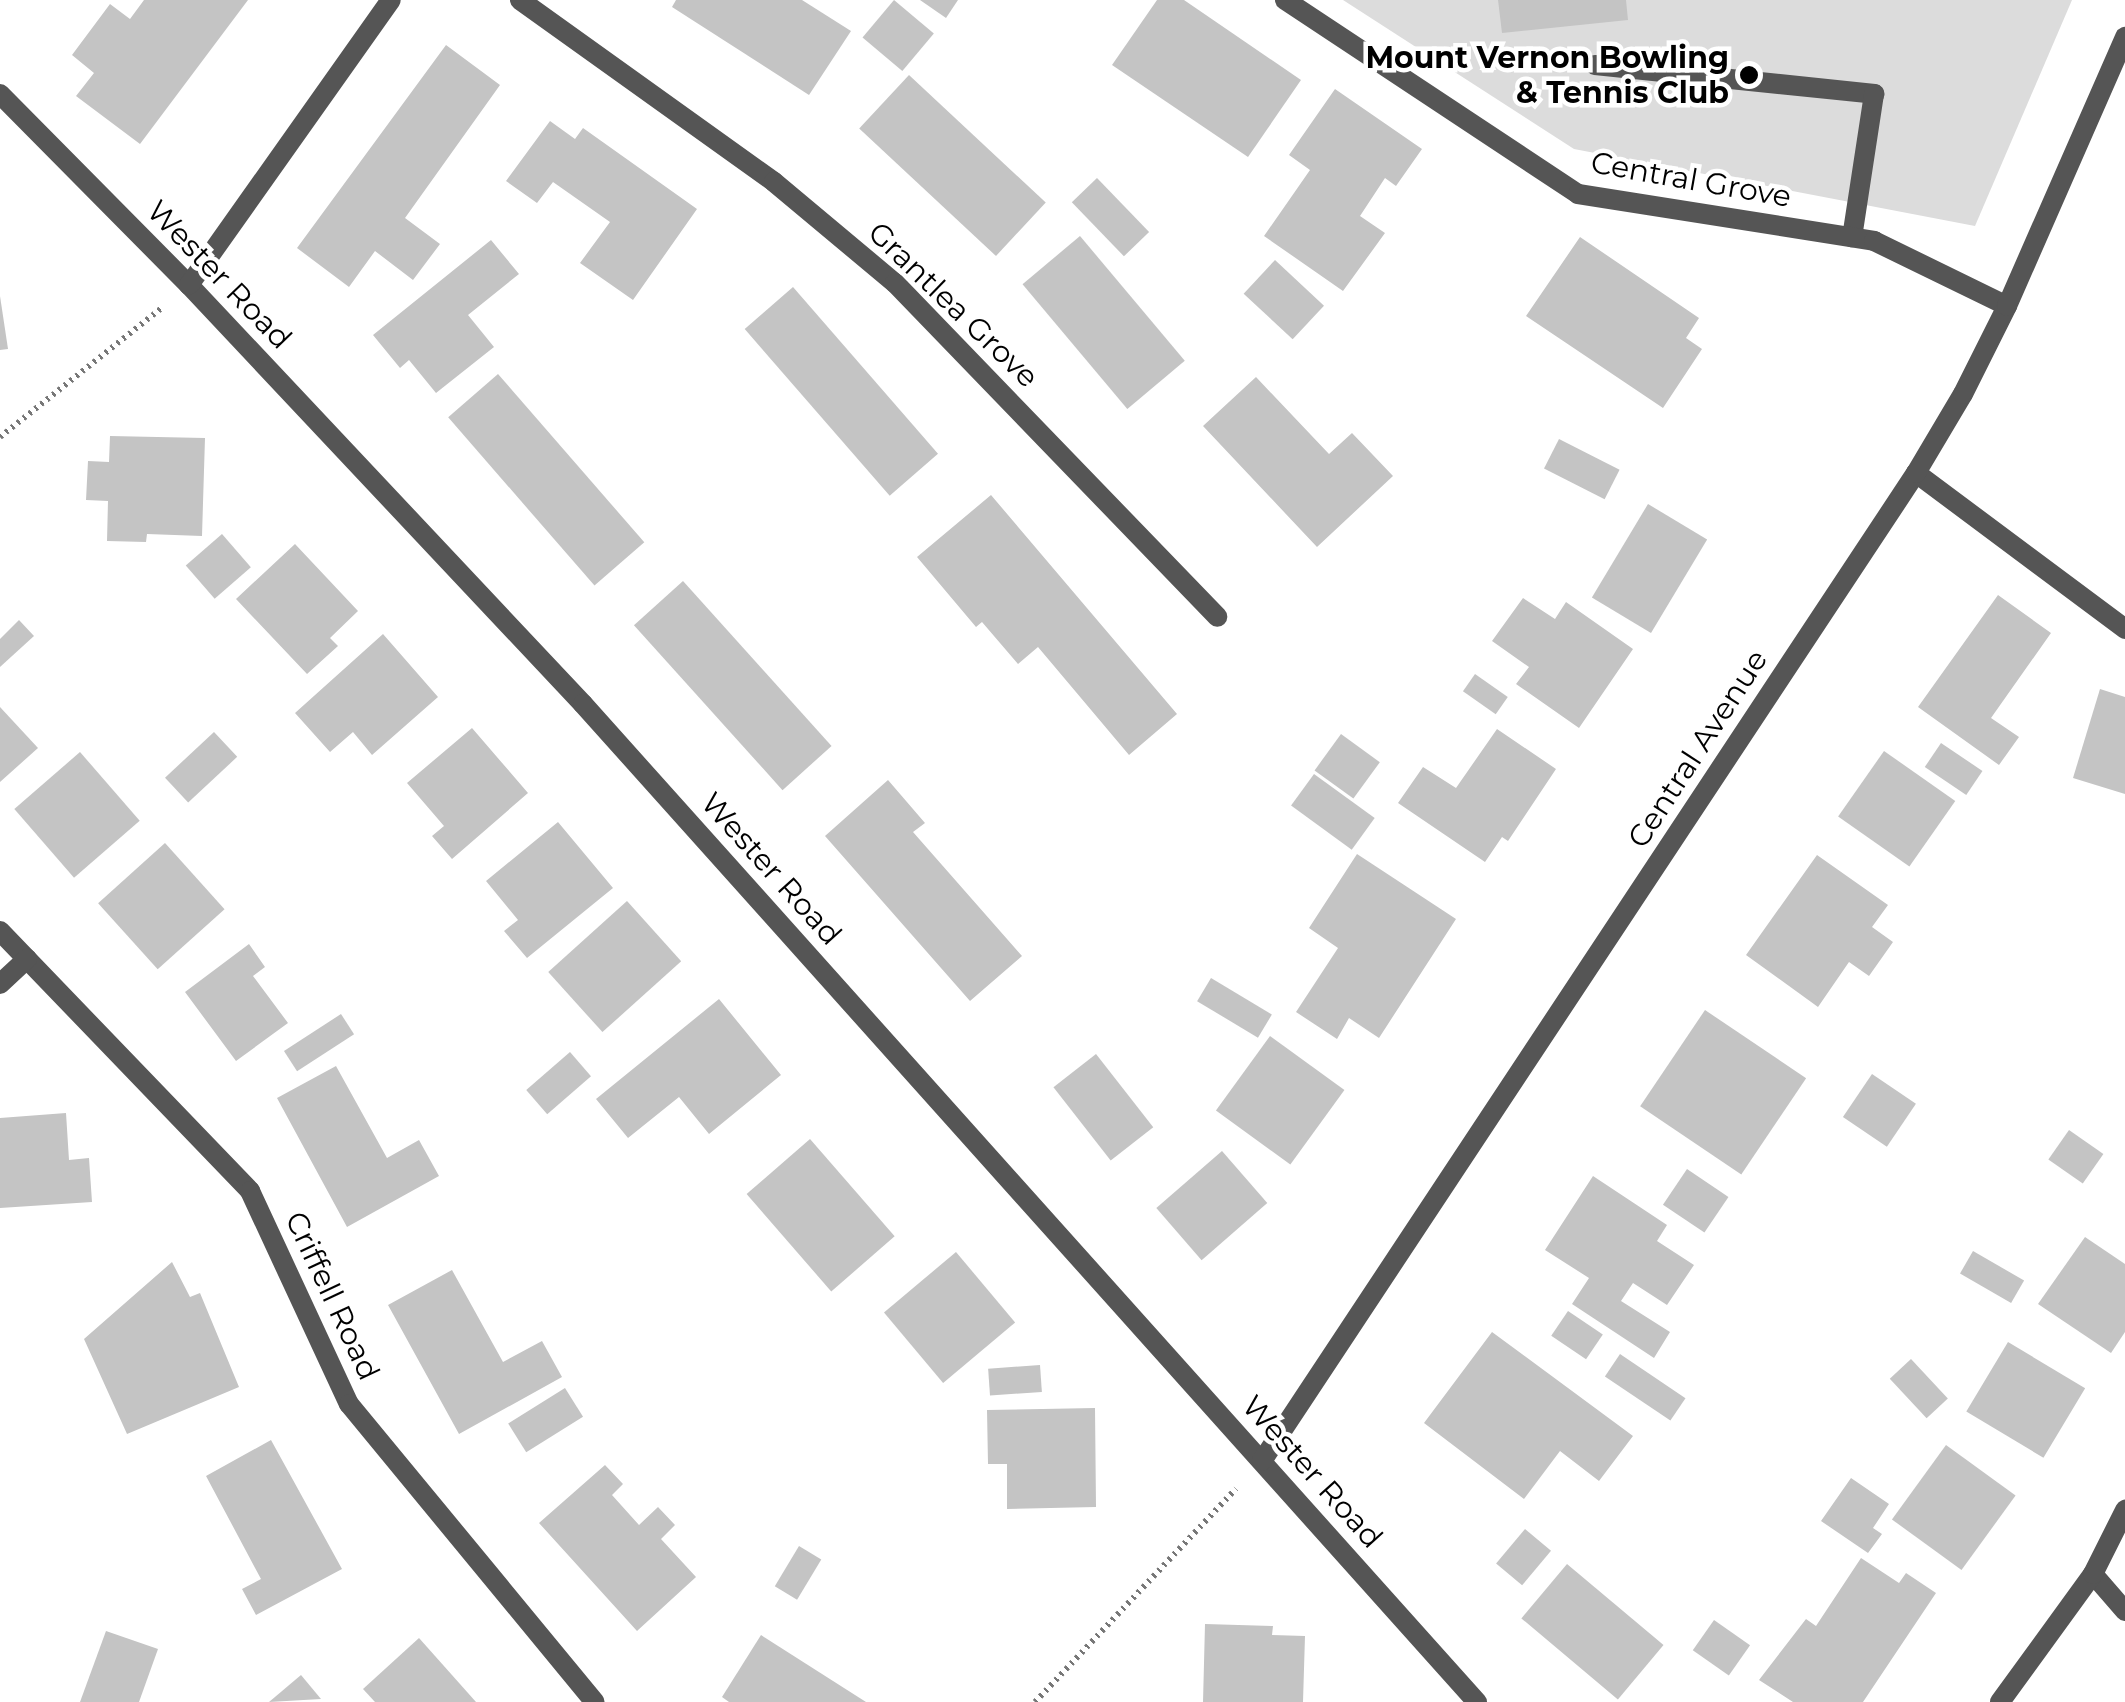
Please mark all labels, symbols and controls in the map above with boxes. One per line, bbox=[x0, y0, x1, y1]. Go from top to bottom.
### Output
place label: Mount Vernon Bowling & Tennis Club bbox=[1365, 40, 1729, 110]
marker: Mount Vernon Bowling & Tennis Club bbox=[1738, 64, 1760, 86]
street label: Central Grove bbox=[1588, 145, 1794, 215]
street label: Wester Road bbox=[139, 193, 299, 357]
street label: Grantlea Grove bbox=[860, 215, 1046, 395]
street label: Central Avenue bbox=[1621, 643, 1775, 855]
street label: Wester Road bbox=[693, 785, 849, 953]
street label: Criffell Road bbox=[277, 1206, 387, 1386]
street label: Wester Road bbox=[1234, 1388, 1390, 1556]

